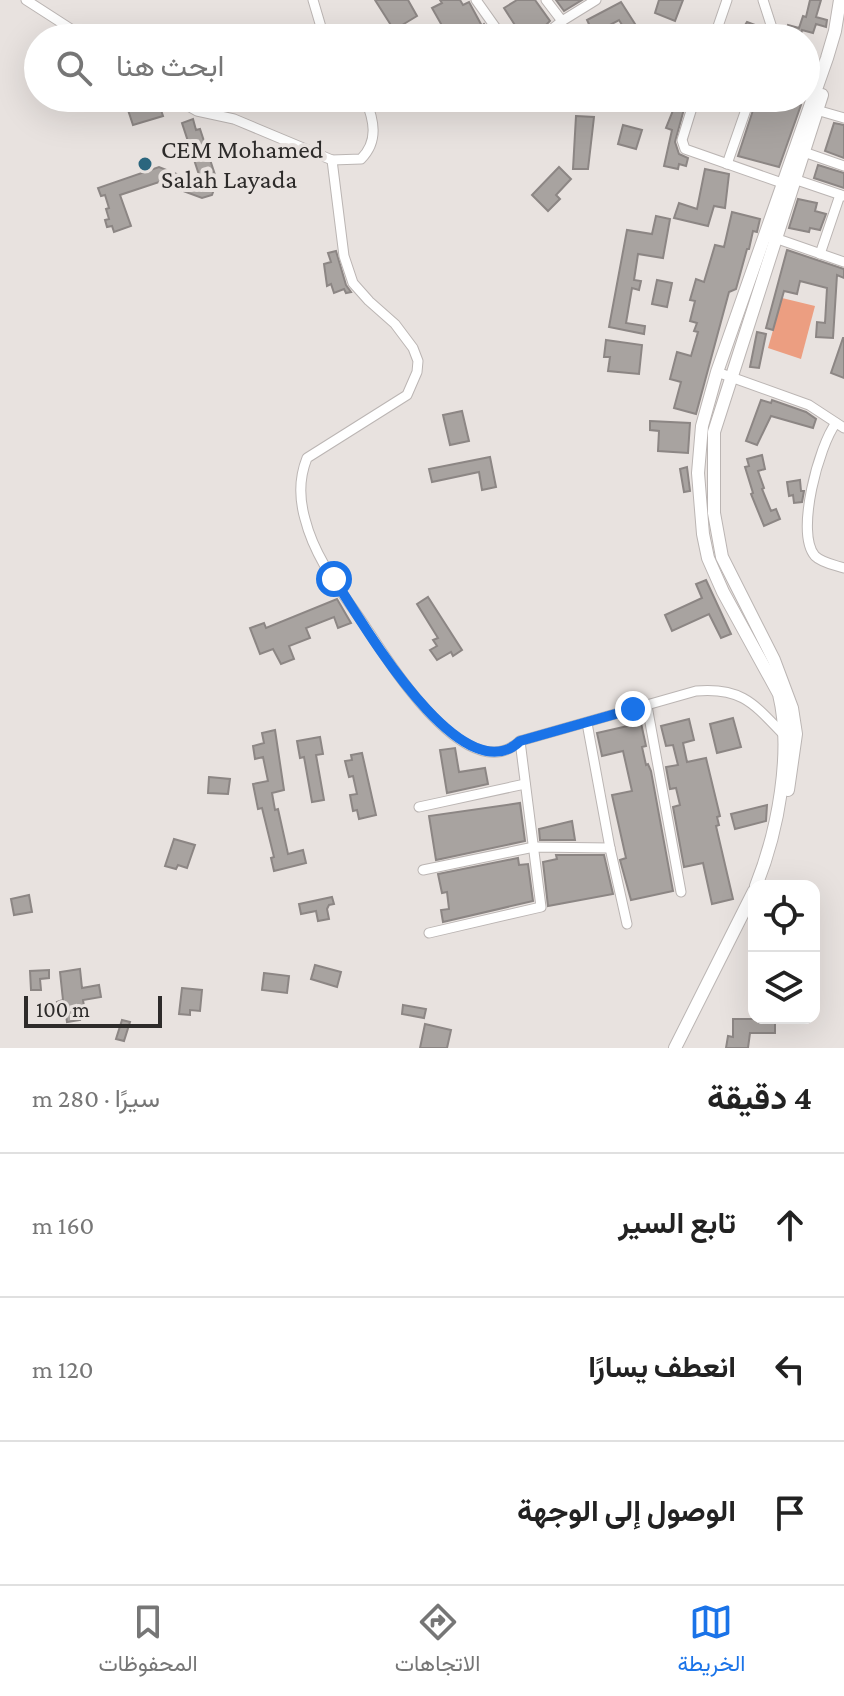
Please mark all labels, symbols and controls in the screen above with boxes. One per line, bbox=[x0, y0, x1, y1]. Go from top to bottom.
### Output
search box bbox=[24, 24, 820, 112]
icon: search bbox=[52, 46, 96, 90]
text: ابحث هنا bbox=[116, 49, 225, 82]
place label: CEM Mohamed Salah Layada bbox=[161, 135, 324, 194]
marker: CEM Mohamed Salah Layada bbox=[136, 155, 154, 173]
route start bbox=[316, 561, 352, 597]
route end bbox=[615, 691, 651, 727]
map controls bbox=[748, 880, 820, 1024]
button: locate bbox=[748, 880, 820, 952]
button: layers bbox=[748, 952, 820, 1024]
scale bar bbox=[24, 992, 162, 1028]
text: 100 m bbox=[36, 997, 90, 1022]
text: 4 دقيقة bbox=[707, 1079, 812, 1116]
text: سيرًا · 280 m bbox=[32, 1084, 160, 1113]
icon: ahead bbox=[768, 1203, 812, 1247]
text: تابع السير bbox=[618, 1206, 736, 1239]
text: 160 m bbox=[32, 1211, 94, 1240]
icon: left bbox=[768, 1347, 812, 1391]
text: انعطف يسارًا bbox=[588, 1350, 736, 1383]
text: 120 m bbox=[32, 1355, 94, 1384]
icon: arrive bbox=[768, 1491, 812, 1535]
text: الوصول إلى الوجهة bbox=[517, 1494, 736, 1527]
tab: المحفوظات bbox=[99, 1600, 198, 1683]
tab: الاتجاهات bbox=[395, 1600, 480, 1683]
tab: الخريطة bbox=[677, 1600, 745, 1683]

